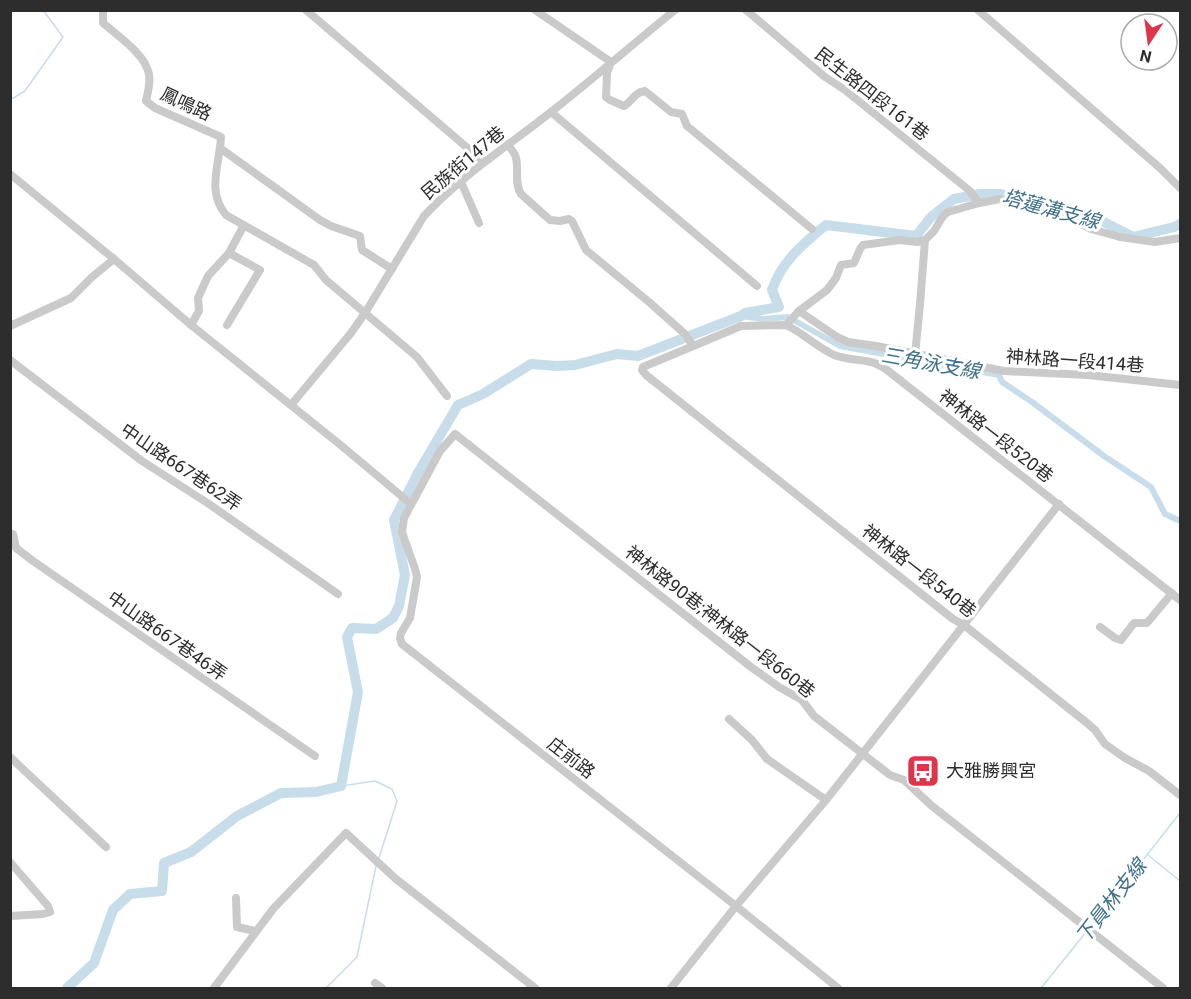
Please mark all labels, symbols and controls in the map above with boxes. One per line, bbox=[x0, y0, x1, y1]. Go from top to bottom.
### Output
north arrow bbox=[1119, 12, 1179, 72]
street label: 民生路四段161巷 bbox=[811, 43, 933, 144]
text: N bbox=[1138, 46, 1153, 67]
street label: 鳳鳴路 bbox=[157, 83, 215, 124]
street label: 民族街147巷 bbox=[417, 122, 509, 204]
water label: 塔蓮溝支線 bbox=[1000, 184, 1104, 234]
water label: 三角泳支線 bbox=[880, 342, 984, 384]
street label: 神林路一段414巷 bbox=[1005, 345, 1145, 376]
street label: 神林路一段520巷 bbox=[935, 385, 1057, 486]
street label: 中山路667巷62弄 bbox=[117, 419, 245, 515]
street label: 神林路一段540巷 bbox=[858, 520, 980, 621]
street label: 神林路90巷;神林路一段660巷 bbox=[621, 541, 819, 702]
street label: 中山路667巷46弄 bbox=[104, 587, 231, 685]
street label: 庄前路 bbox=[544, 733, 599, 783]
bus stop icon: 大雅勝興宮 bbox=[905, 753, 941, 789]
place label: 大雅勝興宮 bbox=[946, 760, 1036, 781]
water label: 下員林支線 bbox=[1071, 853, 1152, 948]

